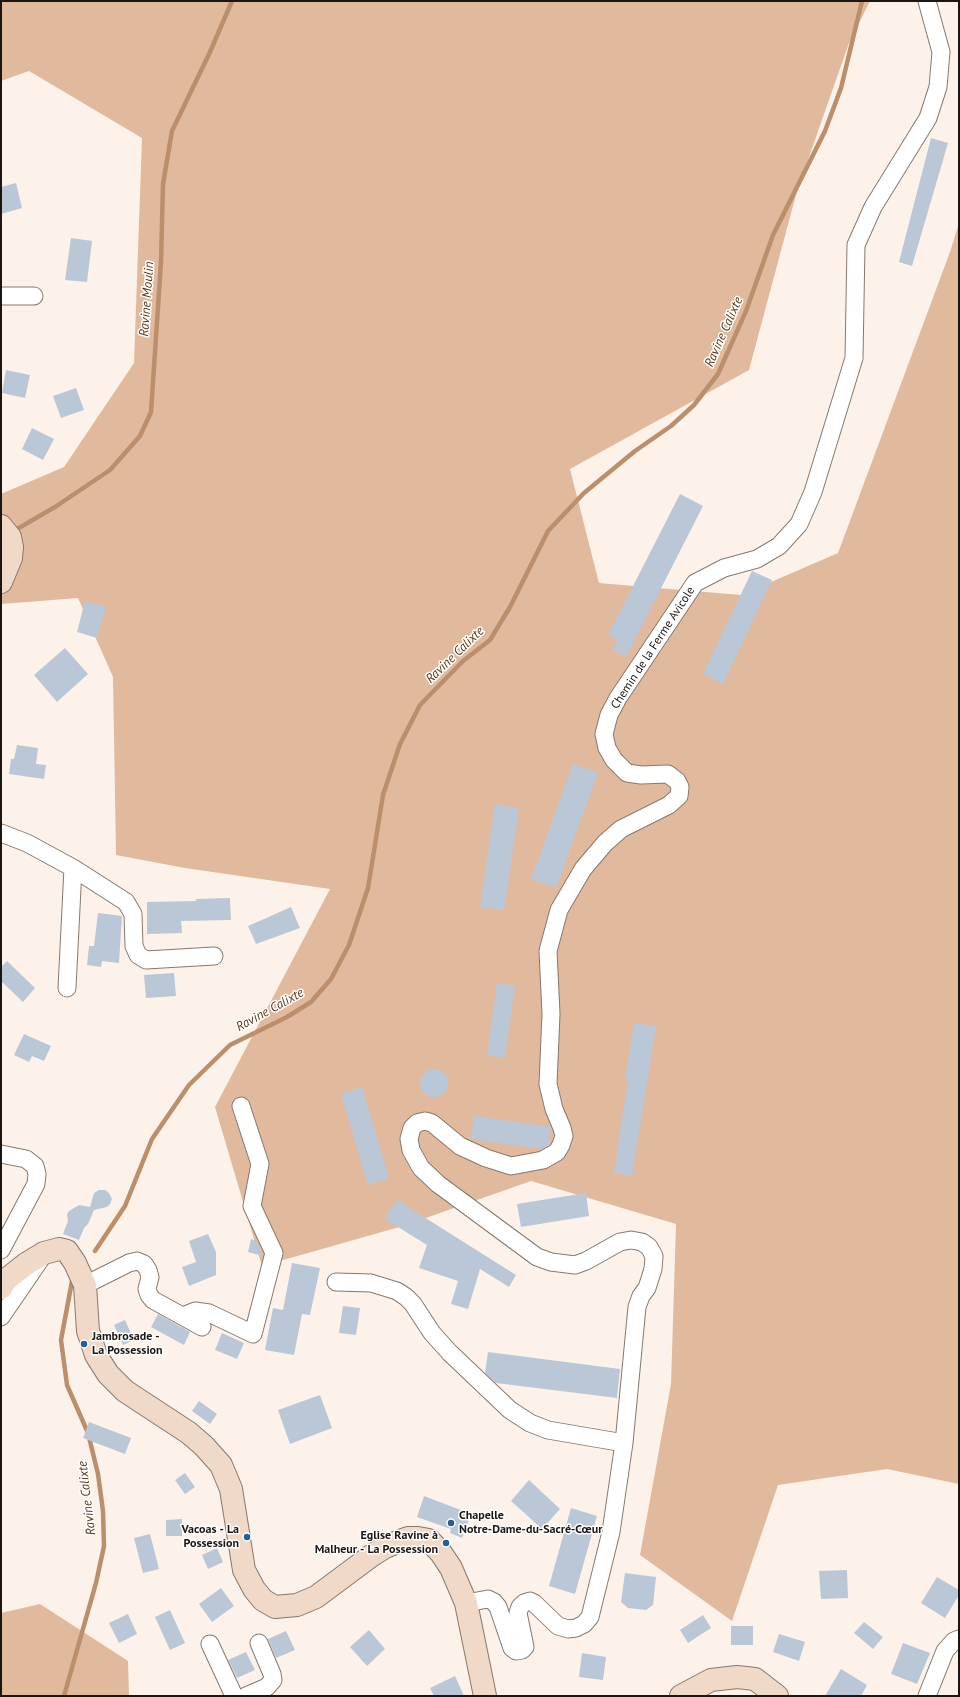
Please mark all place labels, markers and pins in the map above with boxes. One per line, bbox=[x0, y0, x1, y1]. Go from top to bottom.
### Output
place label: Jambrosade - La Possession bbox=[92, 1330, 163, 1358]
marker: Jambrosade - La Possession bbox=[79, 1339, 89, 1349]
place label: Chapelle Notre-Dame-du-Sacré-Cœur bbox=[459, 1509, 602, 1537]
marker: Chapelle Notre-Dame-du-Sacré-Cœur bbox=[446, 1518, 456, 1528]
place label: Vacoas - La Possession bbox=[182, 1523, 239, 1551]
place label: Eglise Ravine à Malheur - La Possession bbox=[315, 1529, 438, 1557]
marker: Vacoas - La Possession bbox=[242, 1532, 252, 1542]
marker: Eglise Ravine à Malheur - La Possession bbox=[441, 1538, 451, 1548]

